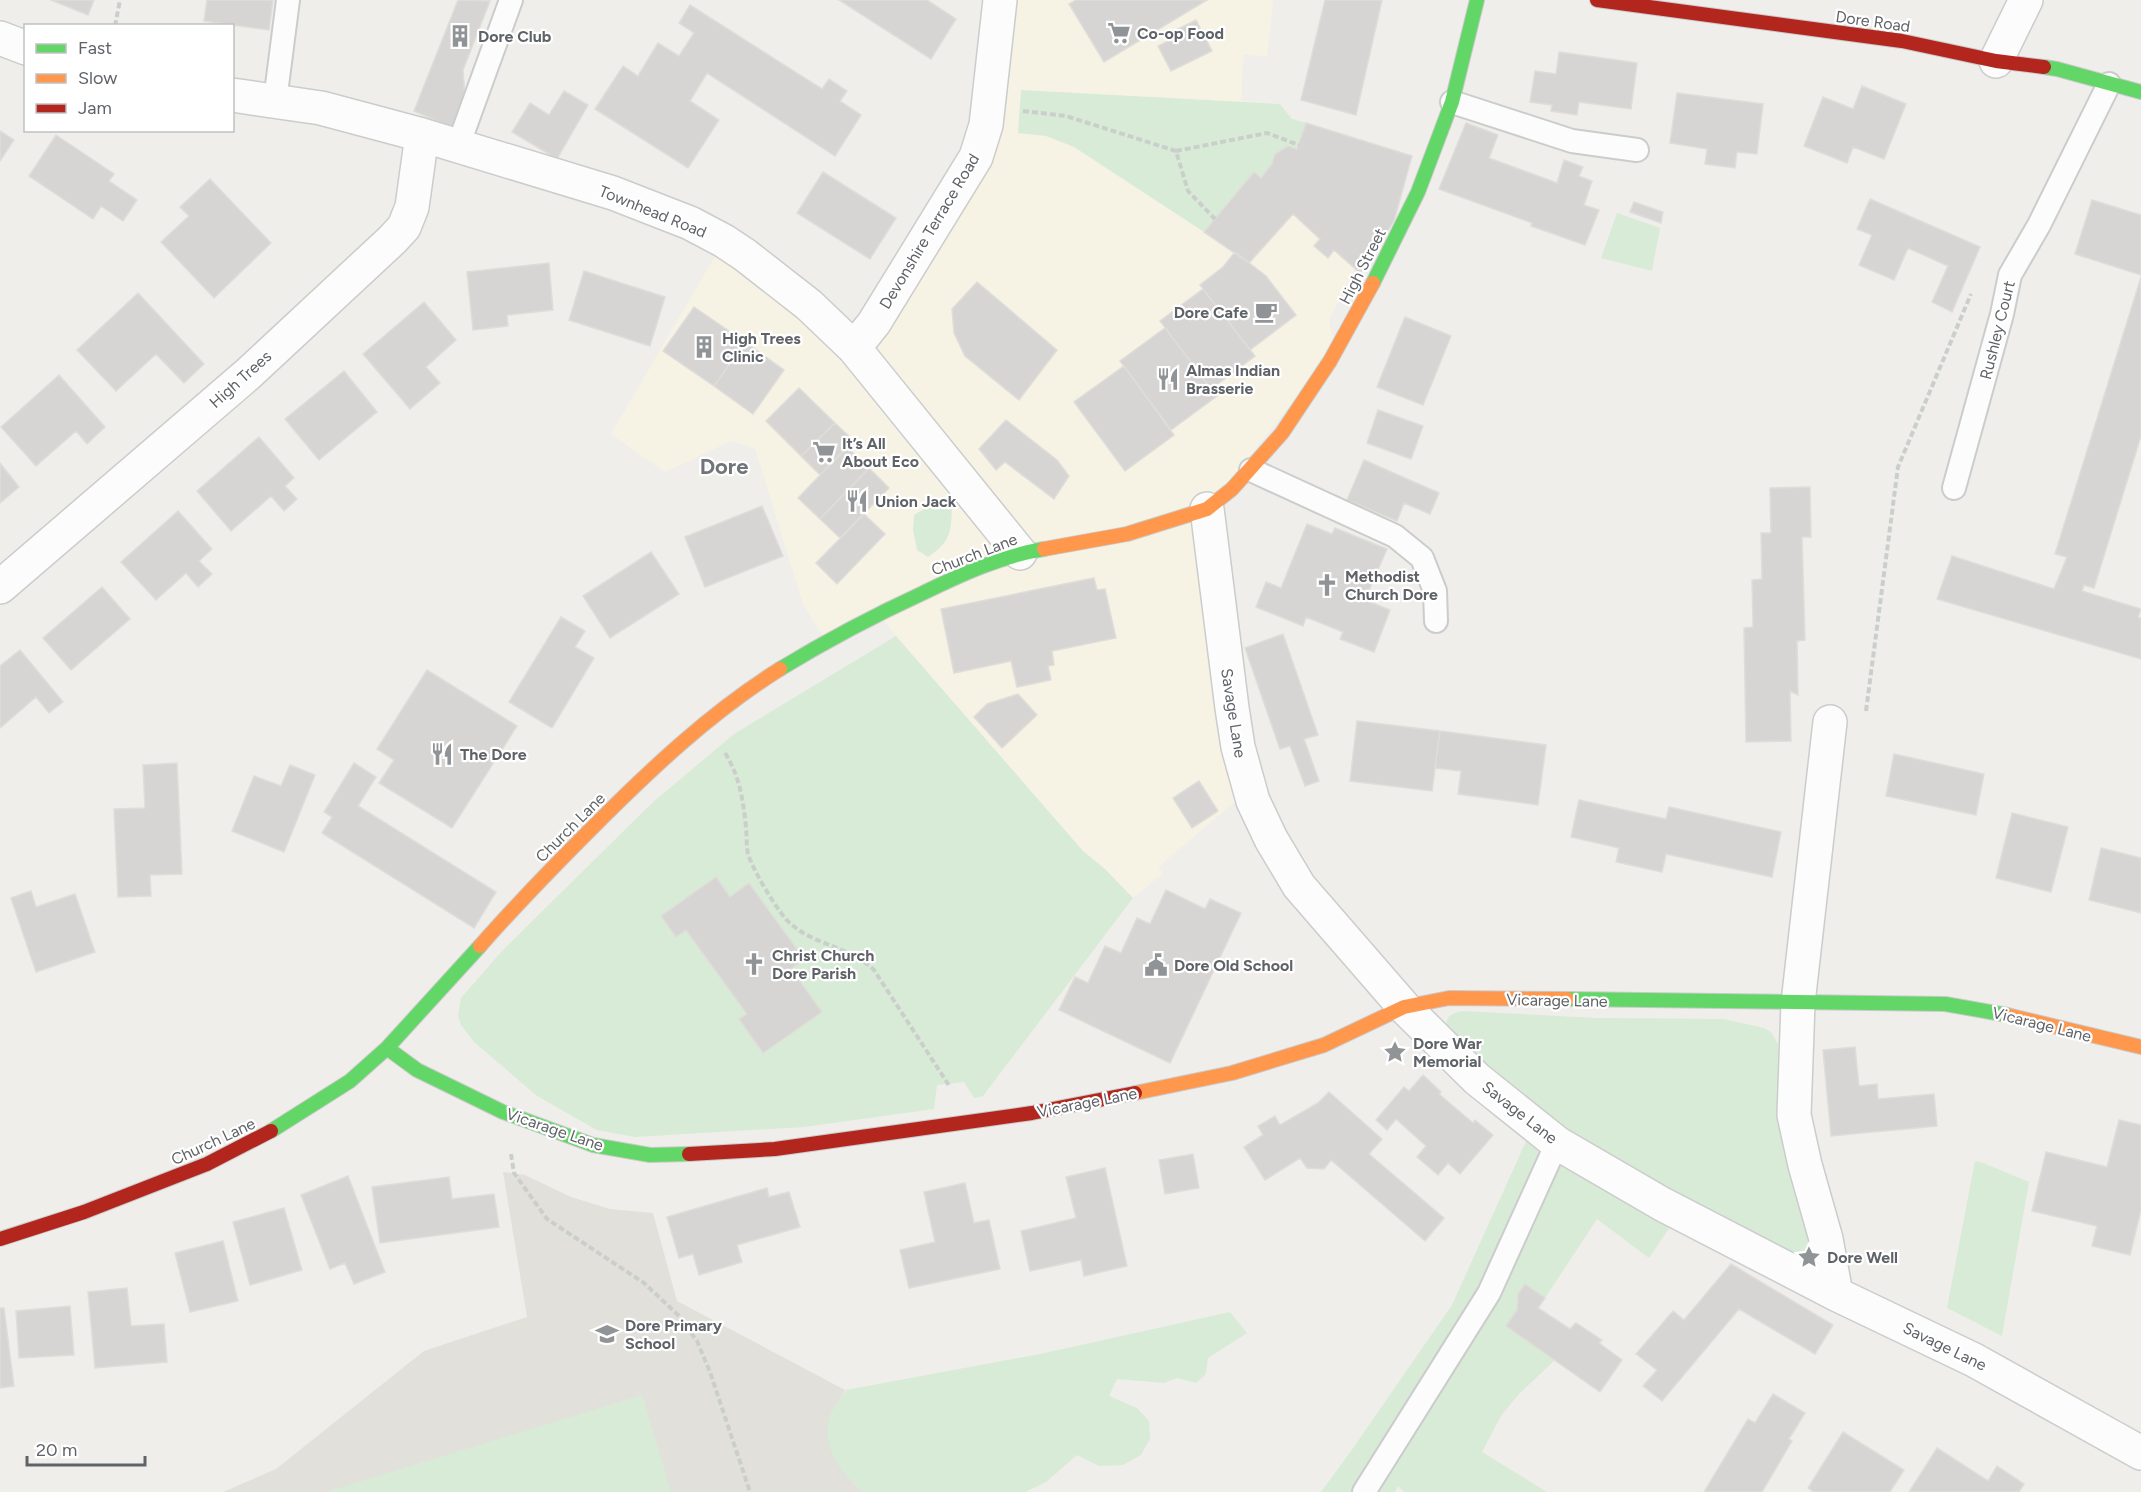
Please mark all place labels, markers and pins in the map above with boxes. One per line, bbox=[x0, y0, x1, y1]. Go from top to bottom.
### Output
supermarket icon: Co-op Food bbox=[1106, 20, 1132, 46]
building icon: Dore Club bbox=[447, 23, 473, 49]
place label: Co-op Food bbox=[1137, 24, 1224, 43]
place label: Dore Club bbox=[478, 27, 552, 46]
cafe icon: Dore Cafe bbox=[1253, 299, 1279, 325]
place label: Dore Cafe bbox=[1174, 303, 1248, 322]
place label: High Trees Clinic bbox=[722, 329, 801, 366]
building icon: High Trees Clinic bbox=[691, 334, 717, 360]
place label: Almas Indian Brasserie bbox=[1186, 361, 1280, 398]
restaurant icon: Almas Indian Brasserie bbox=[1155, 366, 1181, 392]
place label: It’s All About Eco bbox=[842, 434, 919, 471]
supermarket icon: It’s All About Eco bbox=[811, 439, 837, 465]
restaurant icon: Union Jack bbox=[844, 488, 870, 514]
place label: Union Jack bbox=[875, 492, 957, 511]
place label: Methodist Church Dore bbox=[1345, 567, 1438, 604]
church icon: Methodist Church Dore bbox=[1314, 572, 1340, 598]
restaurant icon: The Dore bbox=[429, 741, 455, 767]
place label: The Dore bbox=[460, 745, 527, 764]
place label: Christ Church Dore Parish bbox=[772, 946, 874, 983]
church icon: Christ Church Dore Parish bbox=[741, 951, 767, 977]
public building icon: Dore Old School bbox=[1143, 952, 1169, 978]
place label: Dore Old School bbox=[1174, 956, 1293, 975]
place label: Dore War Memorial bbox=[1413, 1034, 1482, 1071]
place icon: Dore War Memorial bbox=[1382, 1039, 1408, 1065]
place icon: Dore Well bbox=[1796, 1244, 1822, 1270]
place label: Dore Well bbox=[1827, 1248, 1898, 1267]
place label: Dore Primary School bbox=[625, 1316, 723, 1353]
school or university icon: Dore Primary School bbox=[594, 1321, 620, 1347]

